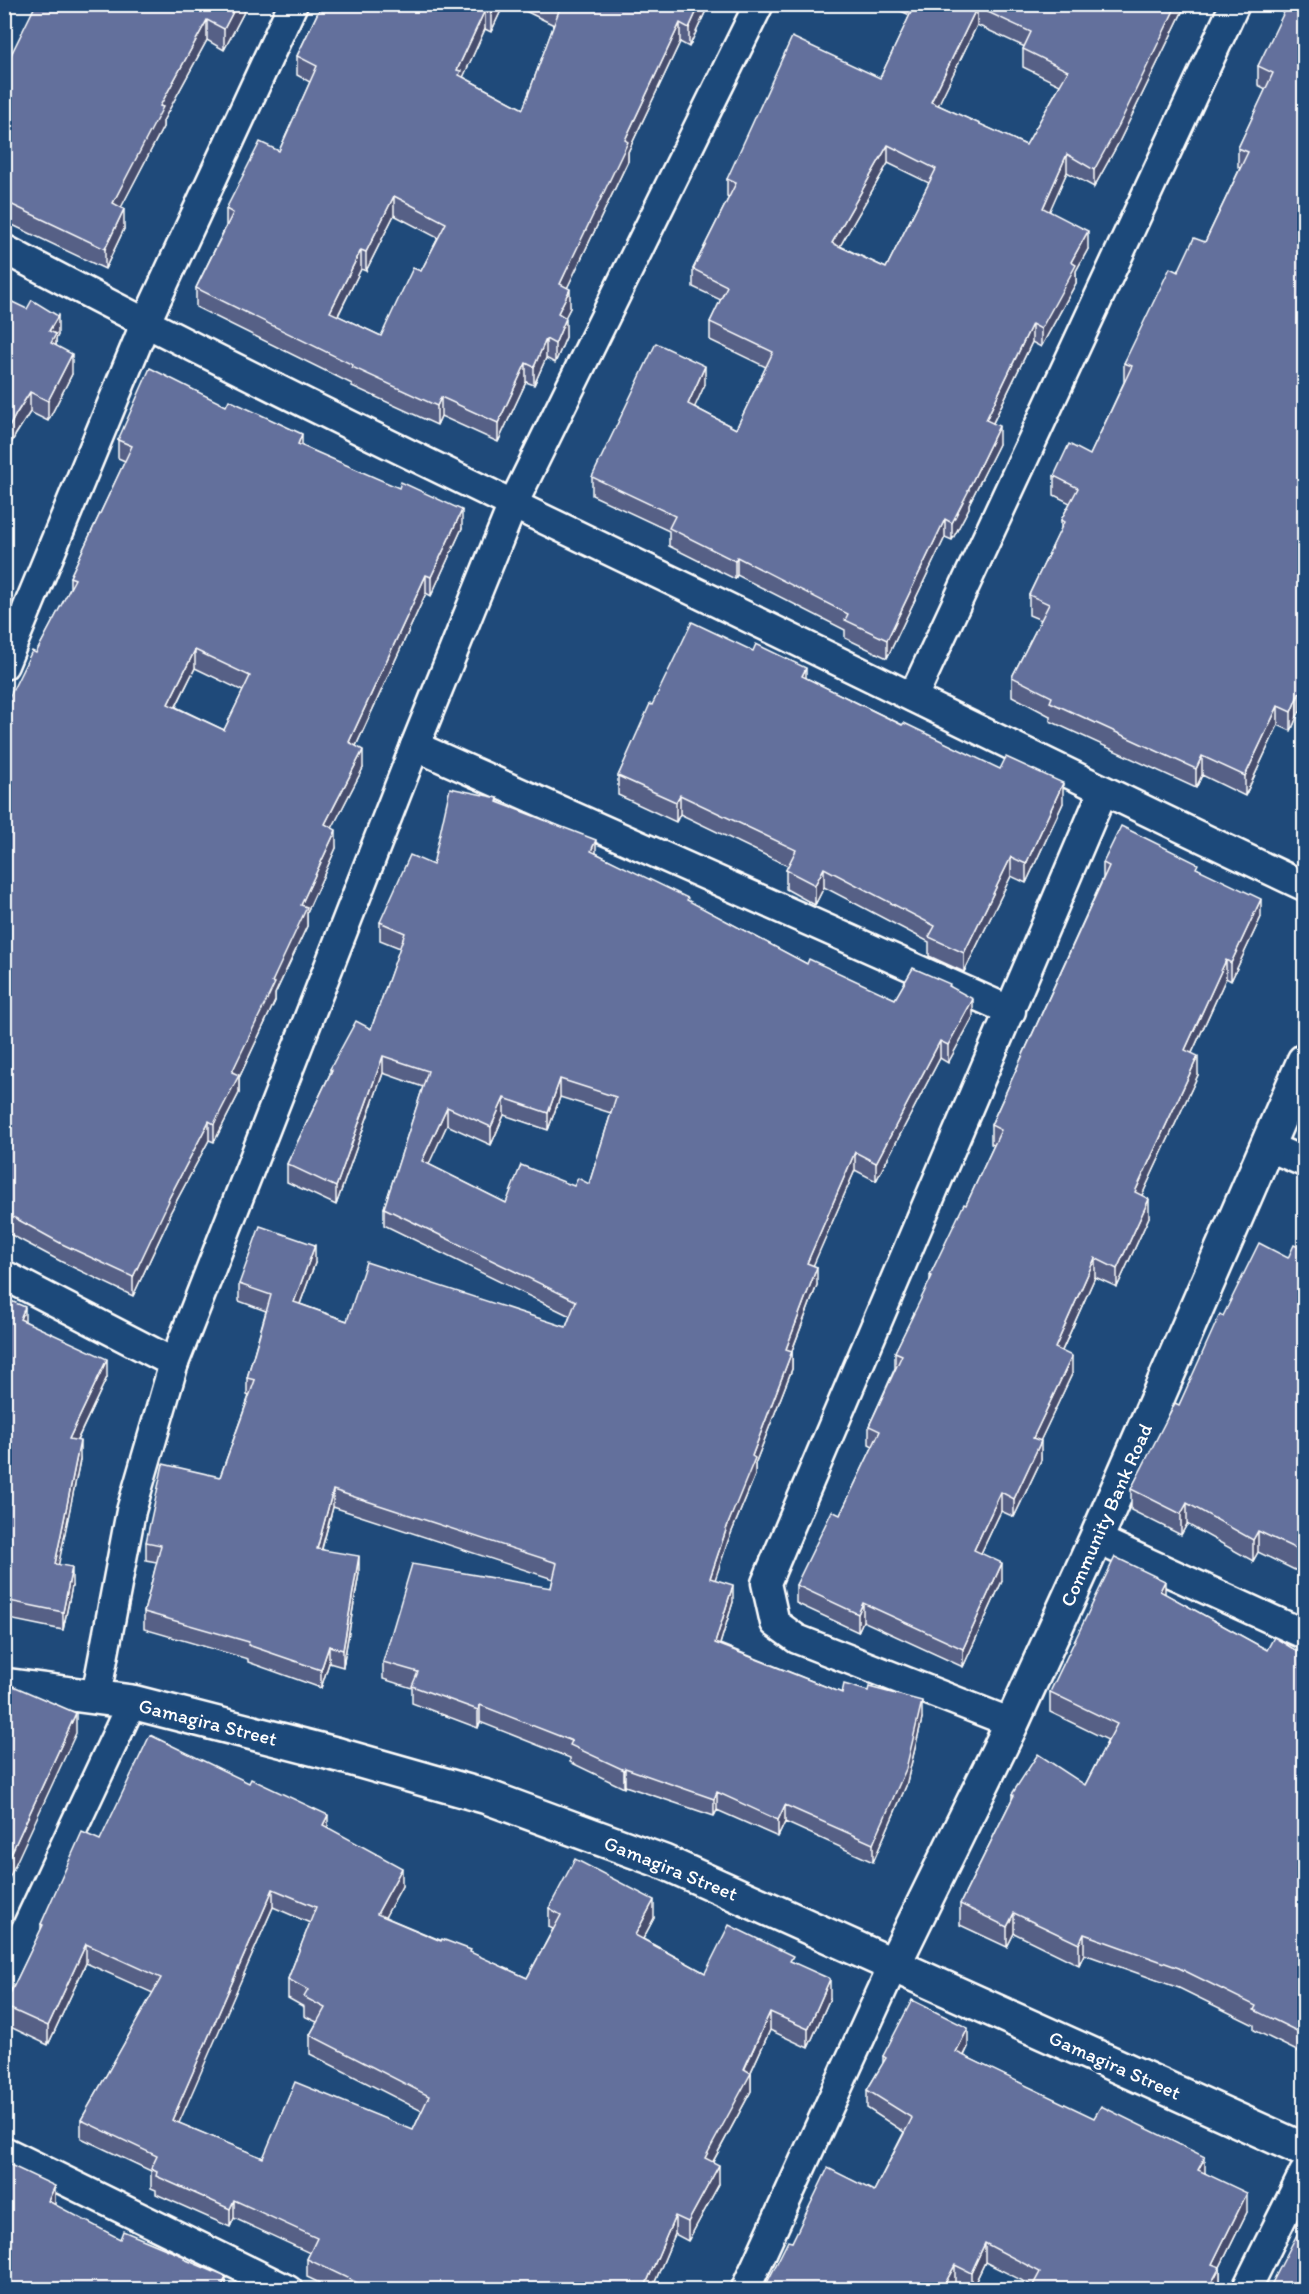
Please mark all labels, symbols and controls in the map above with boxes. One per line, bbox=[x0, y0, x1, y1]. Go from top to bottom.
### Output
street label: Community Bank Road bbox=[1055, 1419, 1157, 1610]
street label: Gamagira Street bbox=[136, 1693, 280, 1751]
street label: Gamagira Street bbox=[601, 1830, 741, 1906]
street label: Gamagira Street bbox=[1045, 2025, 1185, 2105]

